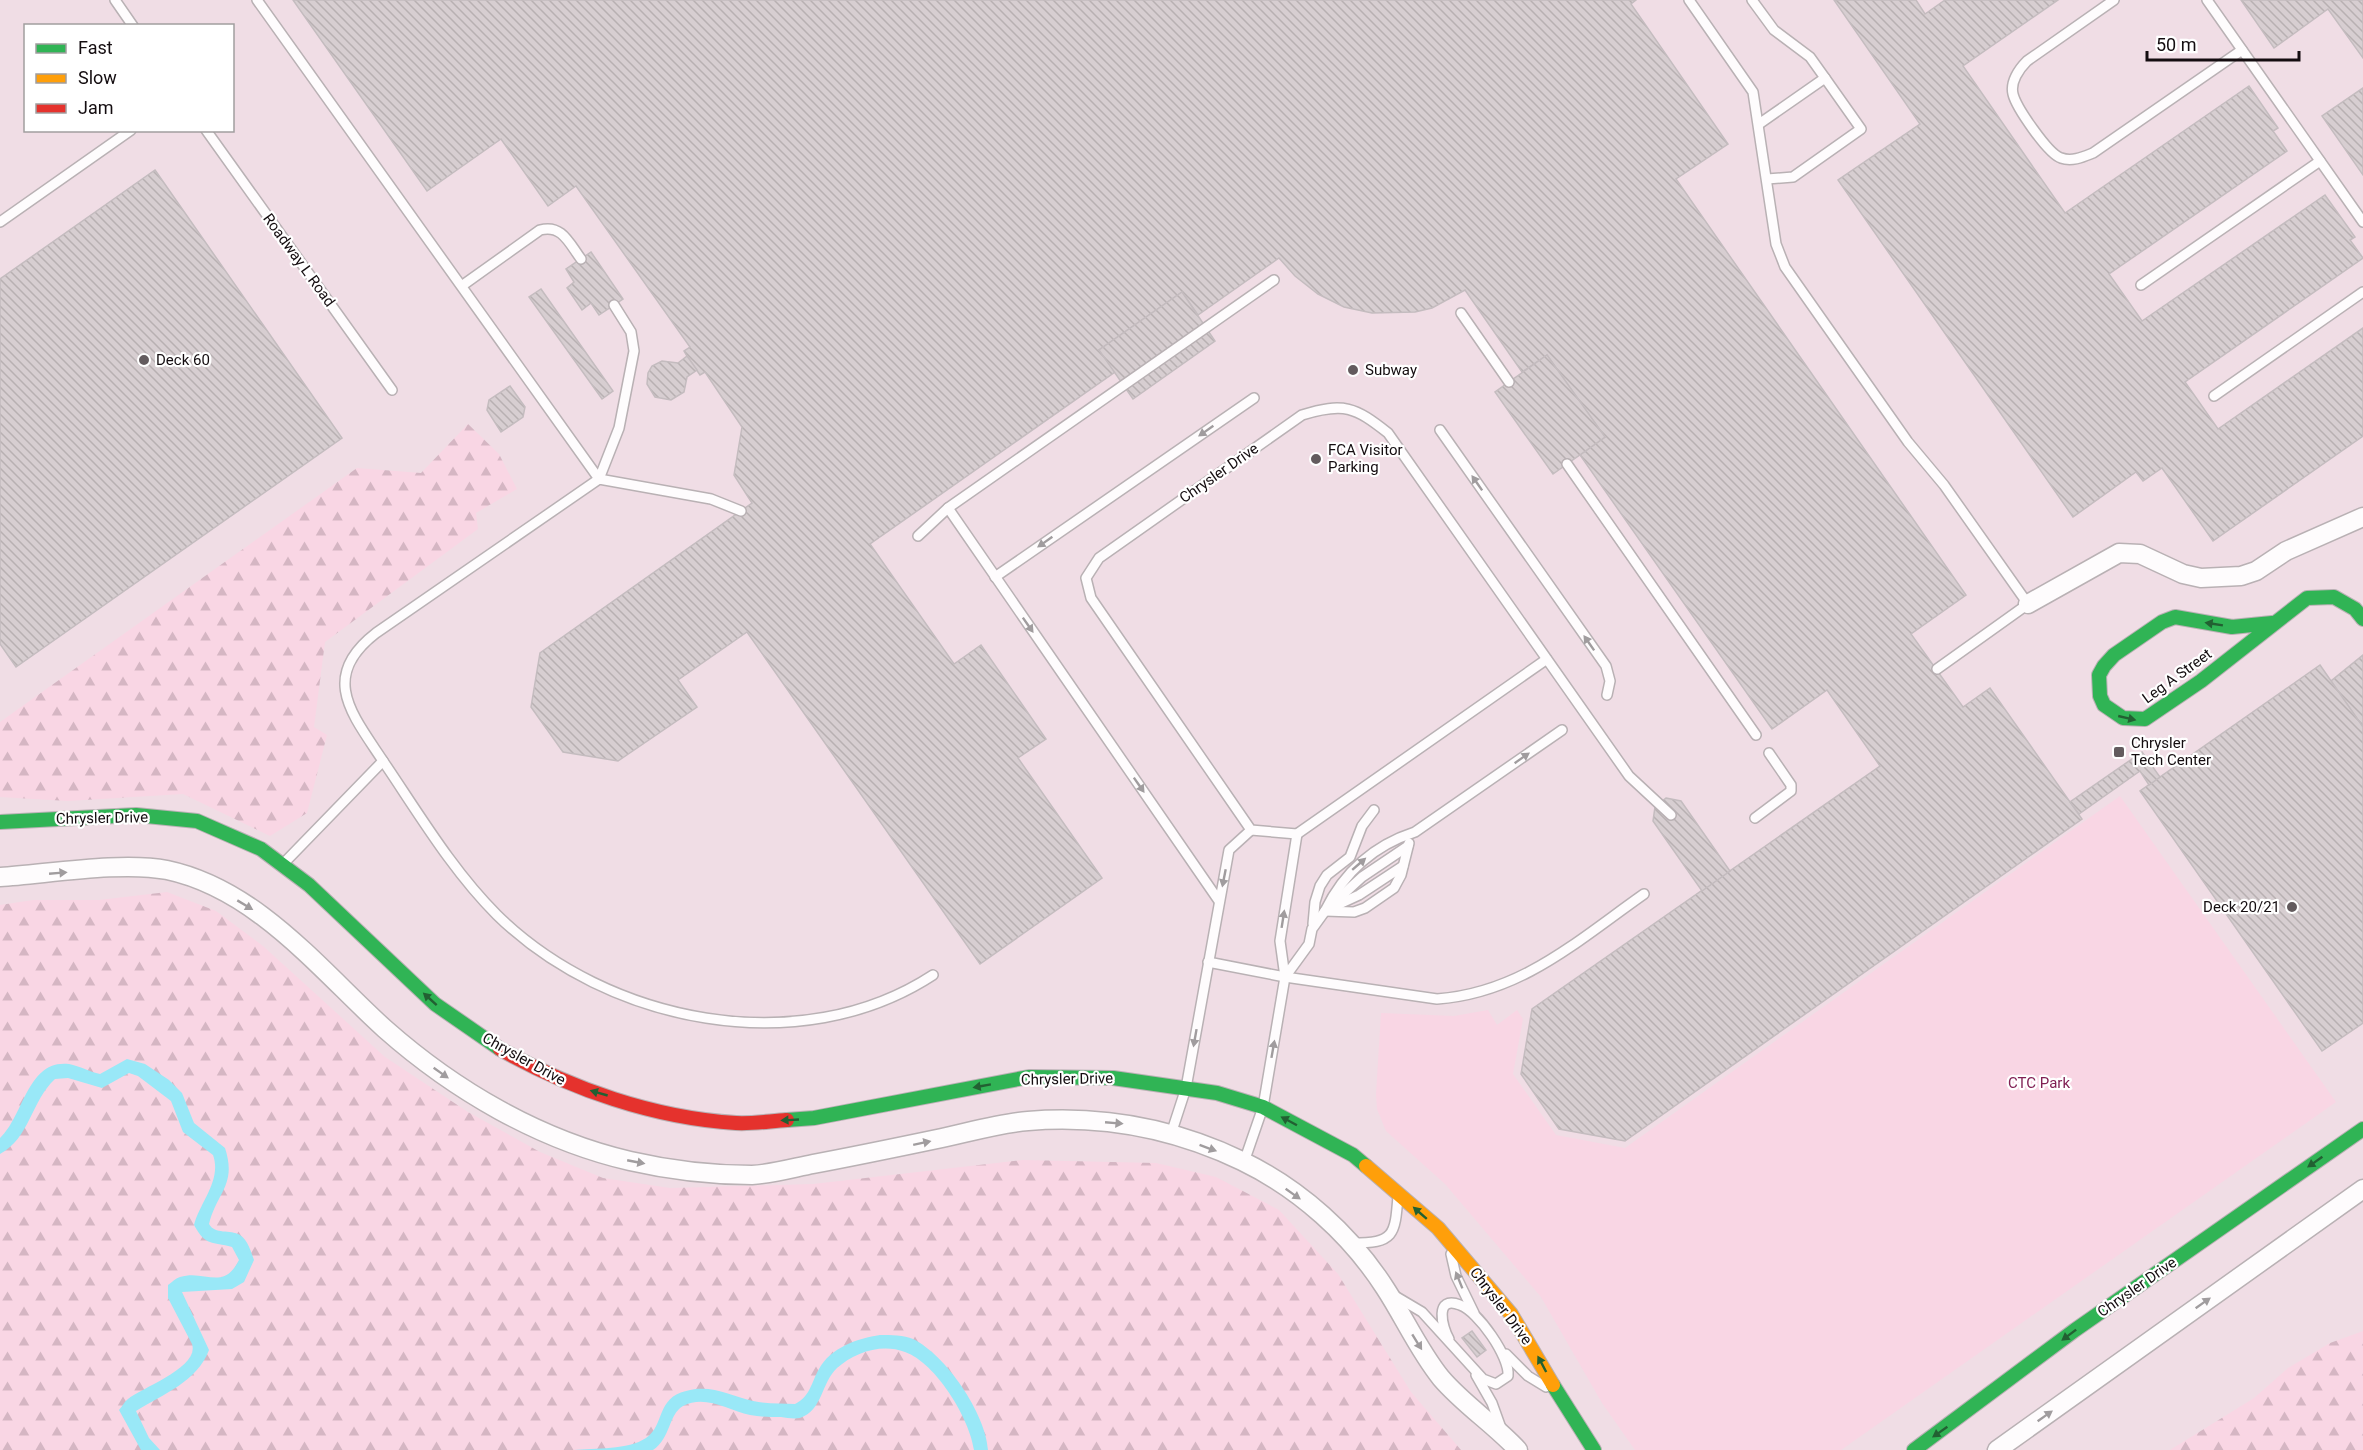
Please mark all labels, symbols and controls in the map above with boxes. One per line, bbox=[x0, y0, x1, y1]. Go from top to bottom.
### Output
legend bbox=[24, 24, 234, 132]
scale bar bbox=[2147, 24, 2298, 62]
text: 50 m bbox=[2156, 34, 2196, 55]
text: Fast bbox=[78, 37, 113, 58]
text: Slow bbox=[78, 67, 117, 88]
text: Jam bbox=[78, 97, 114, 118]
street label: Roadway L Road bbox=[259, 210, 339, 310]
place label: Deck 60 bbox=[156, 351, 210, 369]
marker: Deck 60 bbox=[137, 353, 151, 367]
place label: Subway bbox=[1365, 361, 1417, 379]
marker: Subway bbox=[1346, 363, 1360, 377]
one-way arrow bbox=[1198, 425, 1214, 437]
street label: Chrysler Drive bbox=[1176, 439, 1262, 507]
place label: FCA Visitor Parking bbox=[1328, 441, 1403, 476]
marker: FCA Visitor Parking bbox=[1309, 452, 1323, 466]
one-way arrow bbox=[1471, 476, 1483, 492]
one-way arrow bbox=[1038, 536, 1054, 548]
one-way arrow bbox=[1022, 617, 1033, 633]
one-way arrow bbox=[2204, 619, 2223, 628]
one-way arrow bbox=[1583, 635, 1595, 651]
street label: Leg A Street bbox=[2139, 645, 2215, 707]
one-way arrow bbox=[2118, 713, 2136, 723]
place label: Chrysler Tech Center bbox=[2131, 734, 2211, 769]
marker: Chrysler Tech Center bbox=[2112, 745, 2126, 759]
one-way arrow bbox=[1514, 753, 1530, 764]
one-way arrow bbox=[1133, 777, 1145, 793]
street label: Chrysler Drive bbox=[56, 808, 148, 828]
one-way arrow bbox=[1351, 858, 1366, 871]
one-way arrow bbox=[49, 868, 68, 878]
one-way arrow bbox=[1219, 869, 1228, 888]
place label: Deck 20/21 bbox=[2203, 898, 2280, 916]
one-way arrow bbox=[237, 900, 253, 911]
marker: Deck 20/21 bbox=[2285, 900, 2299, 914]
one-way arrow bbox=[1279, 909, 1288, 928]
one-way arrow bbox=[422, 992, 437, 1006]
street label: Chrysler Drive bbox=[479, 1029, 569, 1089]
one-way arrow bbox=[1190, 1029, 1199, 1048]
one-way arrow bbox=[1268, 1040, 1277, 1059]
one-way arrow bbox=[432, 1067, 448, 1079]
street label: Chrysler Drive bbox=[1021, 1069, 1113, 1089]
park label: CTC Park bbox=[2008, 1074, 2070, 1092]
one-way arrow bbox=[972, 1082, 991, 1091]
one-way arrow bbox=[590, 1088, 608, 1097]
one-way arrow bbox=[781, 1115, 800, 1124]
one-way arrow bbox=[1281, 1116, 1298, 1126]
one-way arrow bbox=[1105, 1118, 1124, 1128]
one-way arrow bbox=[912, 1137, 931, 1147]
one-way arrow bbox=[1199, 1143, 1217, 1153]
one-way arrow bbox=[2307, 1156, 2323, 1167]
one-way arrow bbox=[627, 1158, 646, 1167]
one-way arrow bbox=[1285, 1188, 1301, 1200]
one-way arrow bbox=[1413, 1207, 1428, 1220]
street label: Chrysler Drive bbox=[2094, 1253, 2180, 1321]
street label: Chrysler Drive bbox=[1466, 1264, 1536, 1348]
one-way arrow bbox=[1454, 1271, 1463, 1289]
one-way arrow bbox=[2195, 1297, 2211, 1309]
one-way arrow bbox=[2062, 1328, 2077, 1340]
one-way arrow bbox=[1412, 1333, 1423, 1350]
one-way arrow bbox=[1537, 1355, 1547, 1372]
one-way arrow bbox=[2036, 1410, 2052, 1422]
one-way arrow bbox=[1932, 1426, 1948, 1437]

